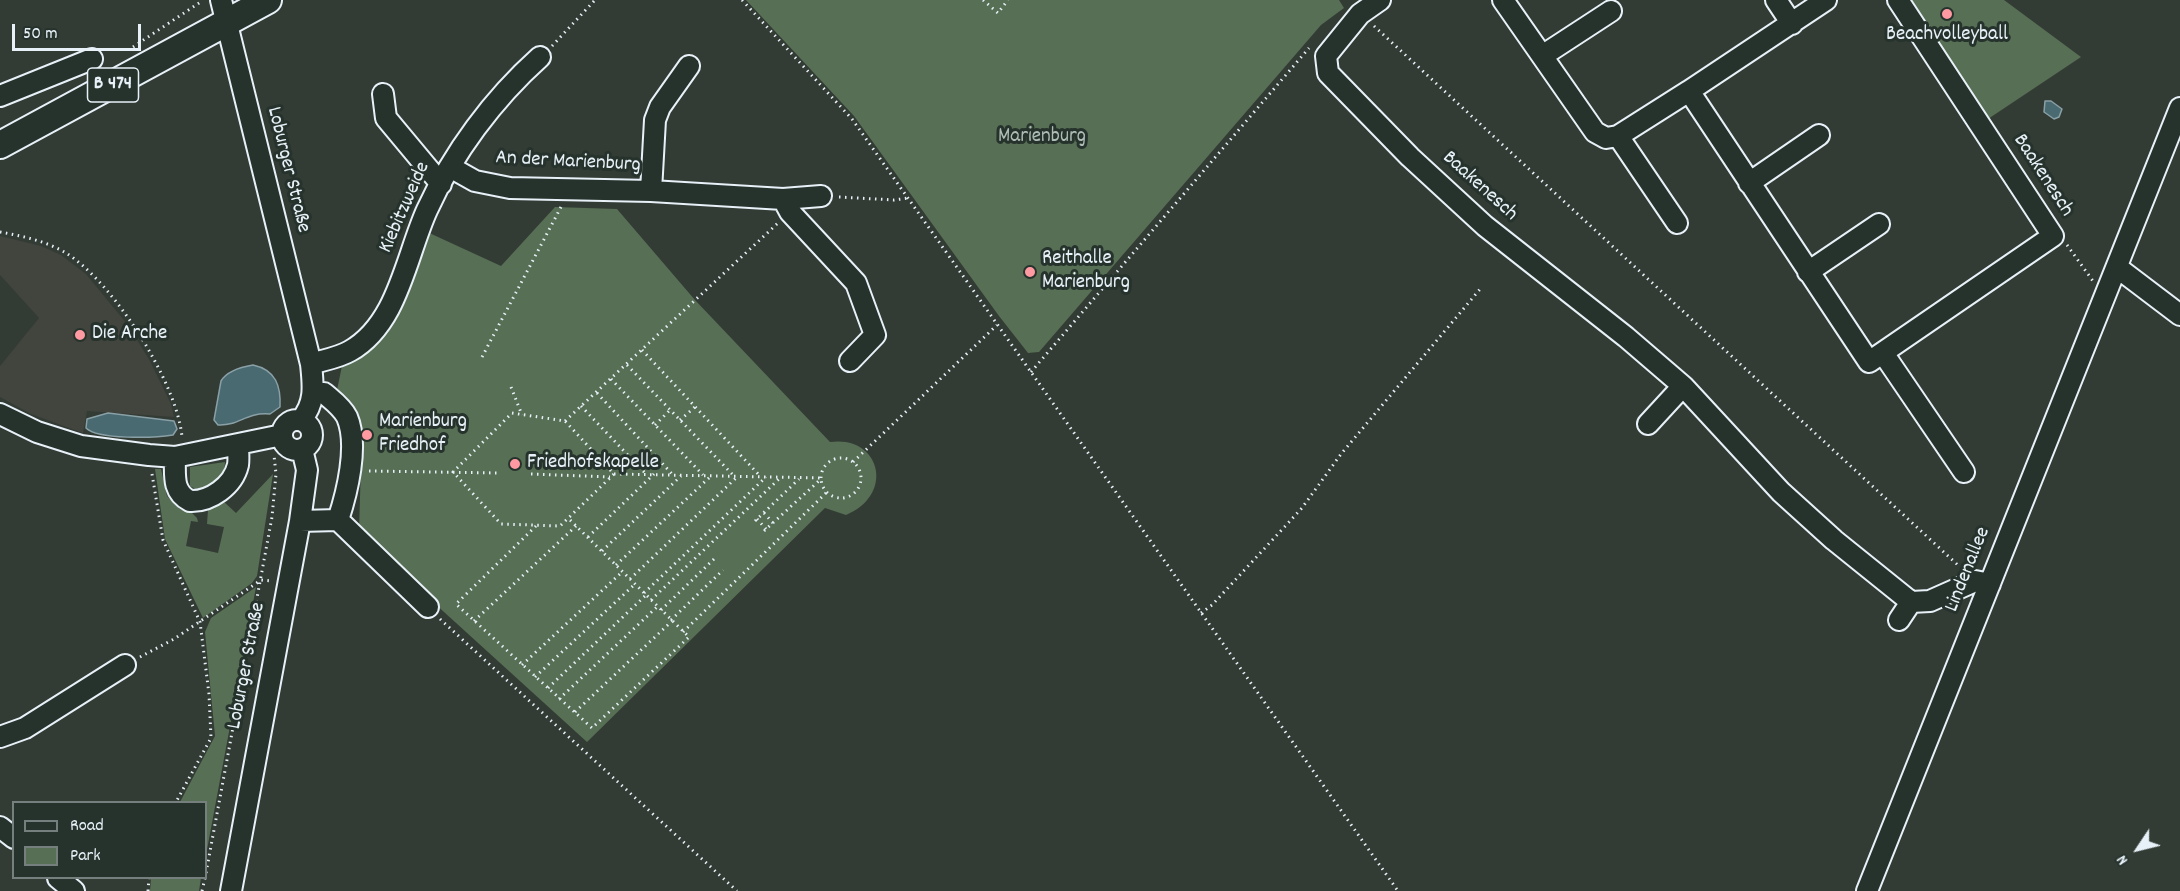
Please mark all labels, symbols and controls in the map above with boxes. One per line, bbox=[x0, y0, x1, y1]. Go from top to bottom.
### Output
marker: Beachvolleyball bbox=[1940, 7, 1954, 21]
scale bar bbox=[15, 12, 144, 50]
text: 50 m bbox=[23, 22, 58, 47]
place label: Beachvolleyball bbox=[1886, 23, 2008, 49]
road number: B 474 bbox=[88, 68, 138, 102]
street label: Loburger Straße bbox=[259, 104, 315, 236]
park label: Marienburg bbox=[998, 125, 1086, 151]
street label: Baakenesch bbox=[2006, 130, 2078, 222]
street label: Baakenesch bbox=[1436, 146, 1522, 228]
street label: An der Marienburg bbox=[495, 147, 641, 179]
street label: Kiebitzweide bbox=[375, 159, 437, 257]
place label: Reithalle Marienburg bbox=[1042, 247, 1130, 297]
marker: Reithalle Marienburg bbox=[1023, 265, 1037, 279]
place label: Die Arche bbox=[92, 322, 167, 348]
marker: Die Arche bbox=[73, 328, 87, 342]
place label: Marienburg Friedhof bbox=[379, 410, 467, 460]
marker: Marienburg Friedhof bbox=[360, 428, 374, 442]
place label: Friedhofskapelle bbox=[527, 451, 659, 477]
marker: Friedhofskapelle bbox=[508, 457, 522, 471]
street label: Lindenallee bbox=[1941, 524, 1997, 616]
street label: Loburger Straße bbox=[223, 600, 273, 732]
legend bbox=[12, 801, 207, 879]
text: Road bbox=[70, 814, 104, 839]
north arrow bbox=[2108, 819, 2168, 879]
text: Park bbox=[70, 844, 101, 869]
text: N bbox=[2111, 850, 2135, 869]

